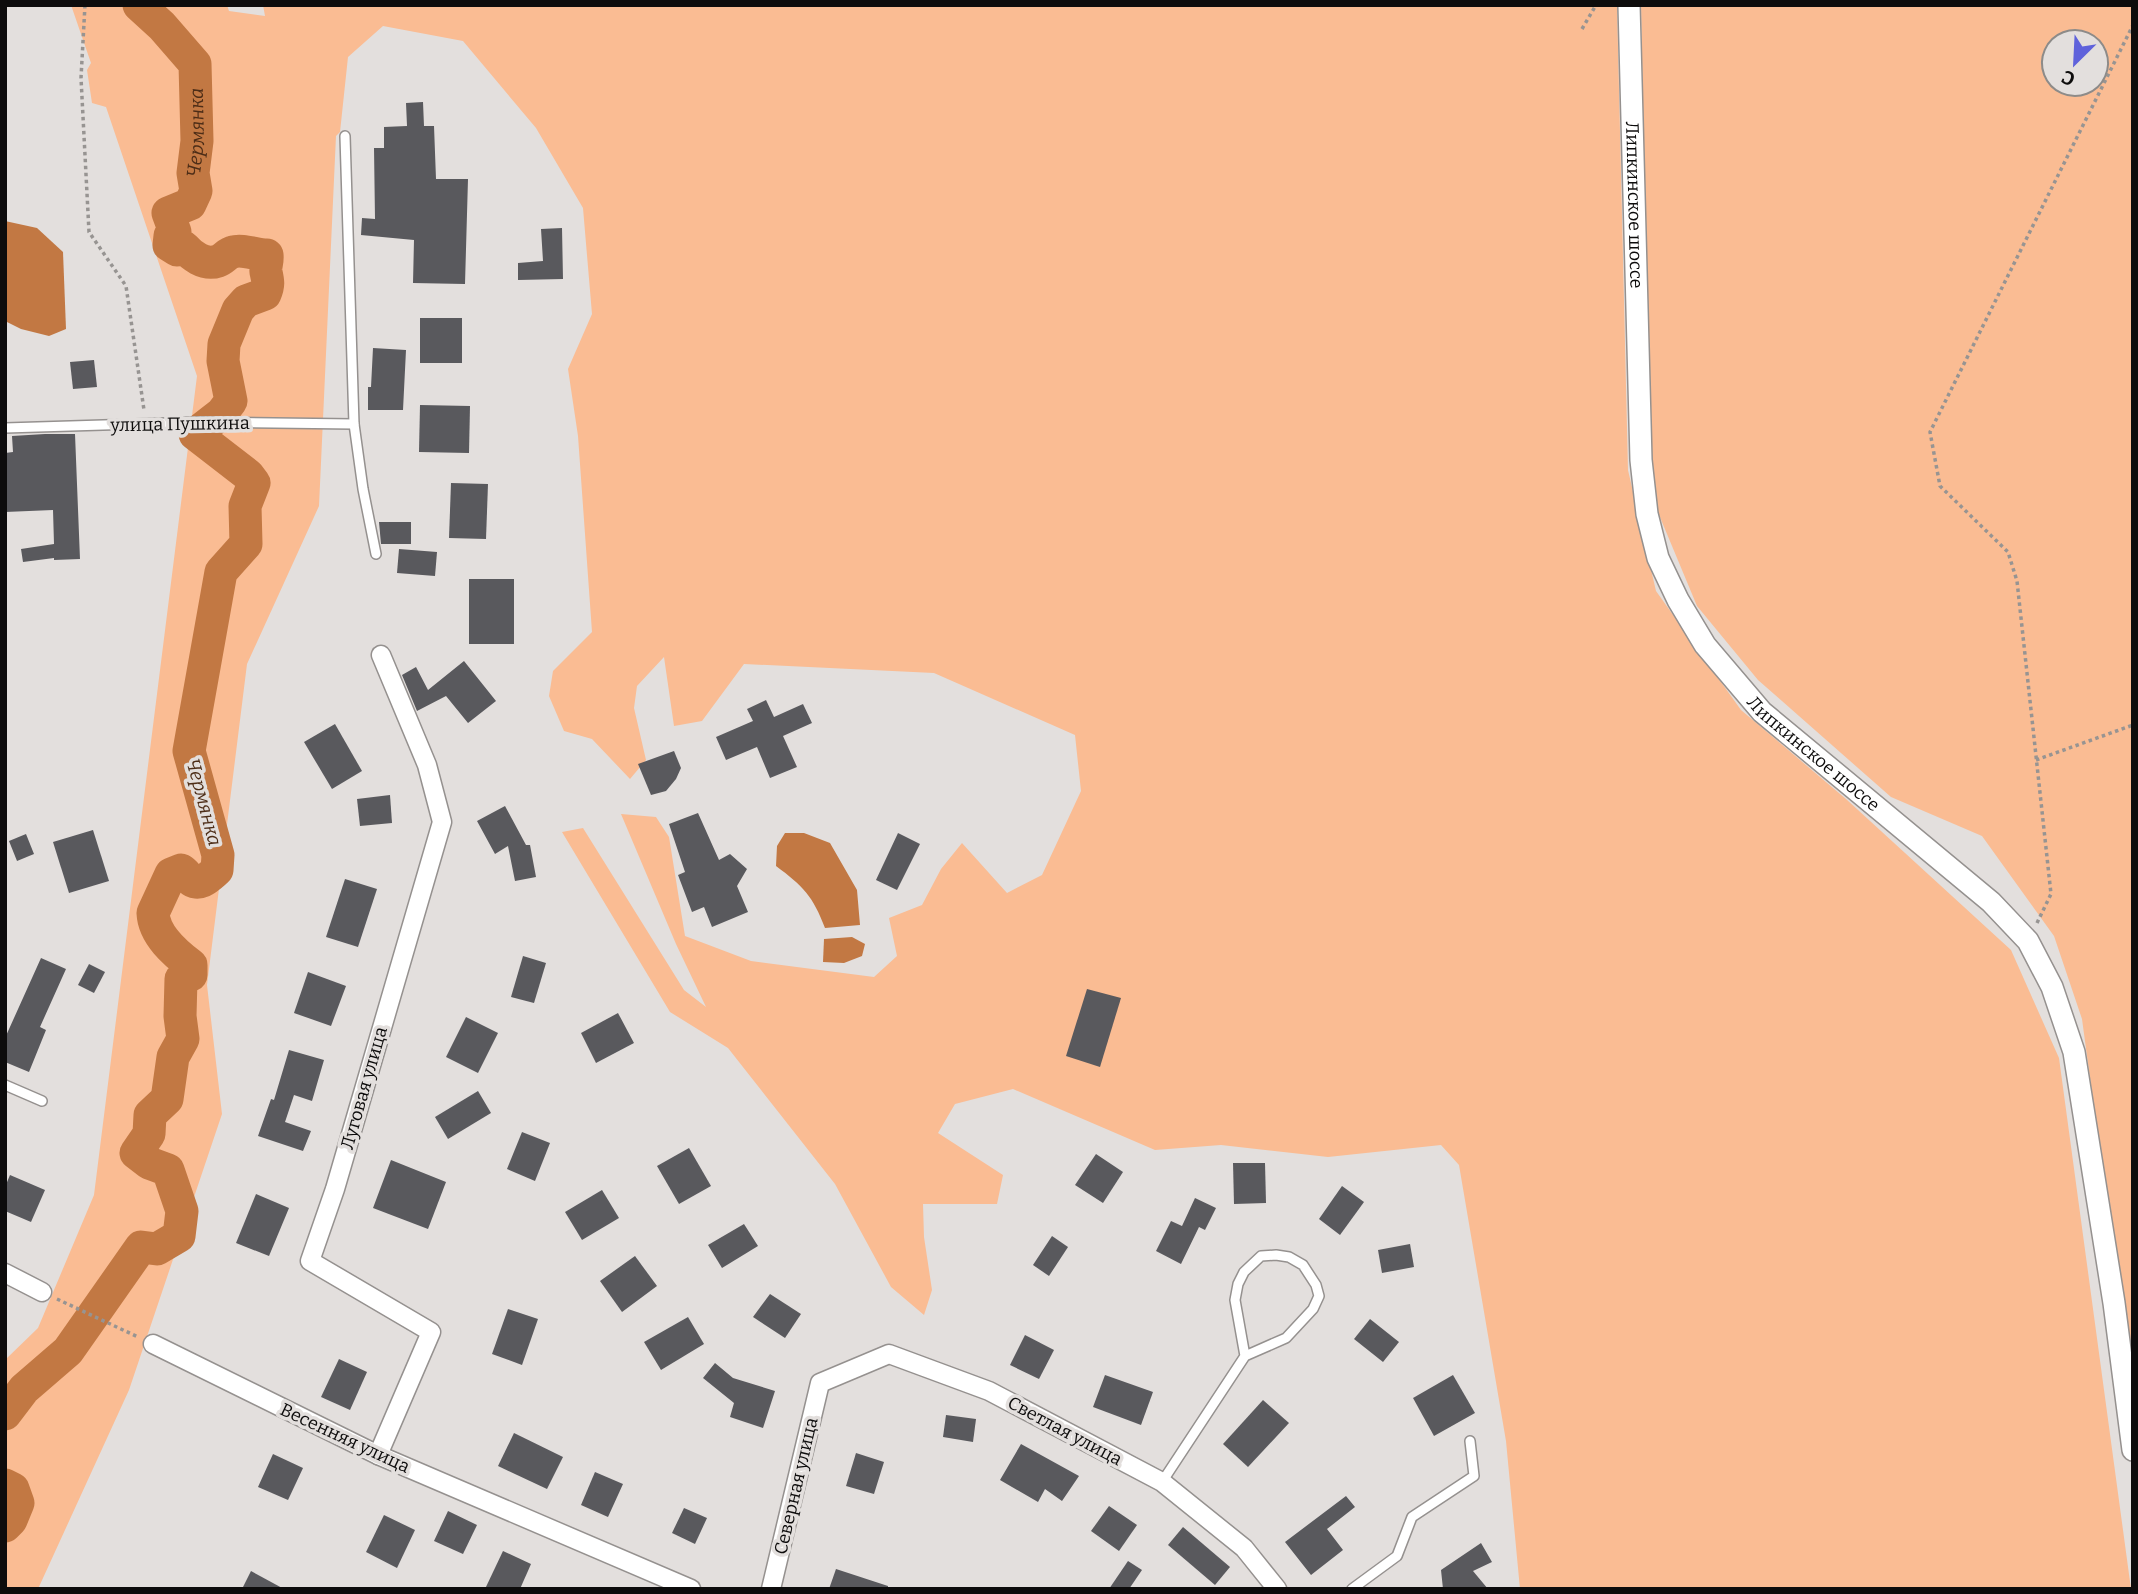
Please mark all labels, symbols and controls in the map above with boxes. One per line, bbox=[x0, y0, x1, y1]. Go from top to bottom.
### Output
north arrow bbox=[2040, 28, 2110, 98]
text: С bbox=[2058, 65, 2078, 91]
water label: Чермянка bbox=[181, 88, 209, 179]
street label: Липкинское шоссе bbox=[1621, 121, 1647, 289]
street label: улица Пушкина bbox=[109, 412, 250, 436]
street label: Липкинское шоссе bbox=[1742, 692, 1884, 816]
water label: Чермянка bbox=[181, 756, 227, 848]
street label: Луговая улица bbox=[336, 1024, 392, 1152]
street label: Светлая улица bbox=[1004, 1392, 1126, 1470]
street label: Весенняя улица bbox=[277, 1398, 413, 1478]
street label: Северная улица bbox=[770, 1415, 823, 1557]

